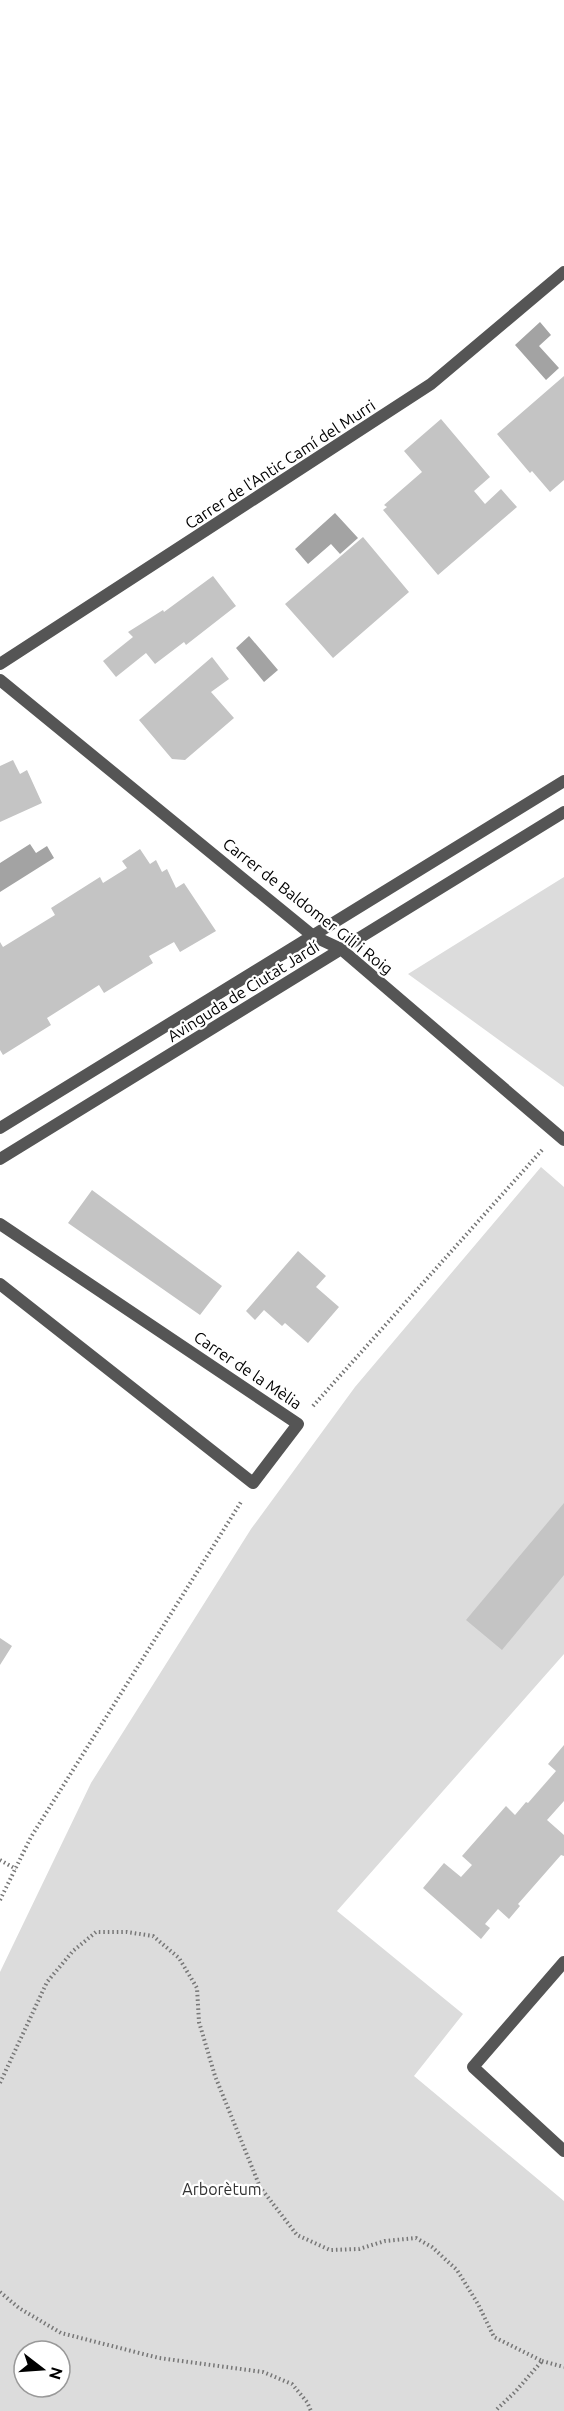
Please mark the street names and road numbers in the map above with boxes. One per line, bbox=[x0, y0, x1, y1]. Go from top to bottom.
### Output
street label: Carrer de l'Antic Camí del Murri bbox=[182, 396, 378, 532]
street label: Carrer de Baldomer Gili i Roig bbox=[220, 834, 396, 978]
street label: Avinguda de Ciutat Jardí bbox=[164, 936, 323, 1045]
street label: Carrer de la Mèlia bbox=[191, 1327, 305, 1413]

